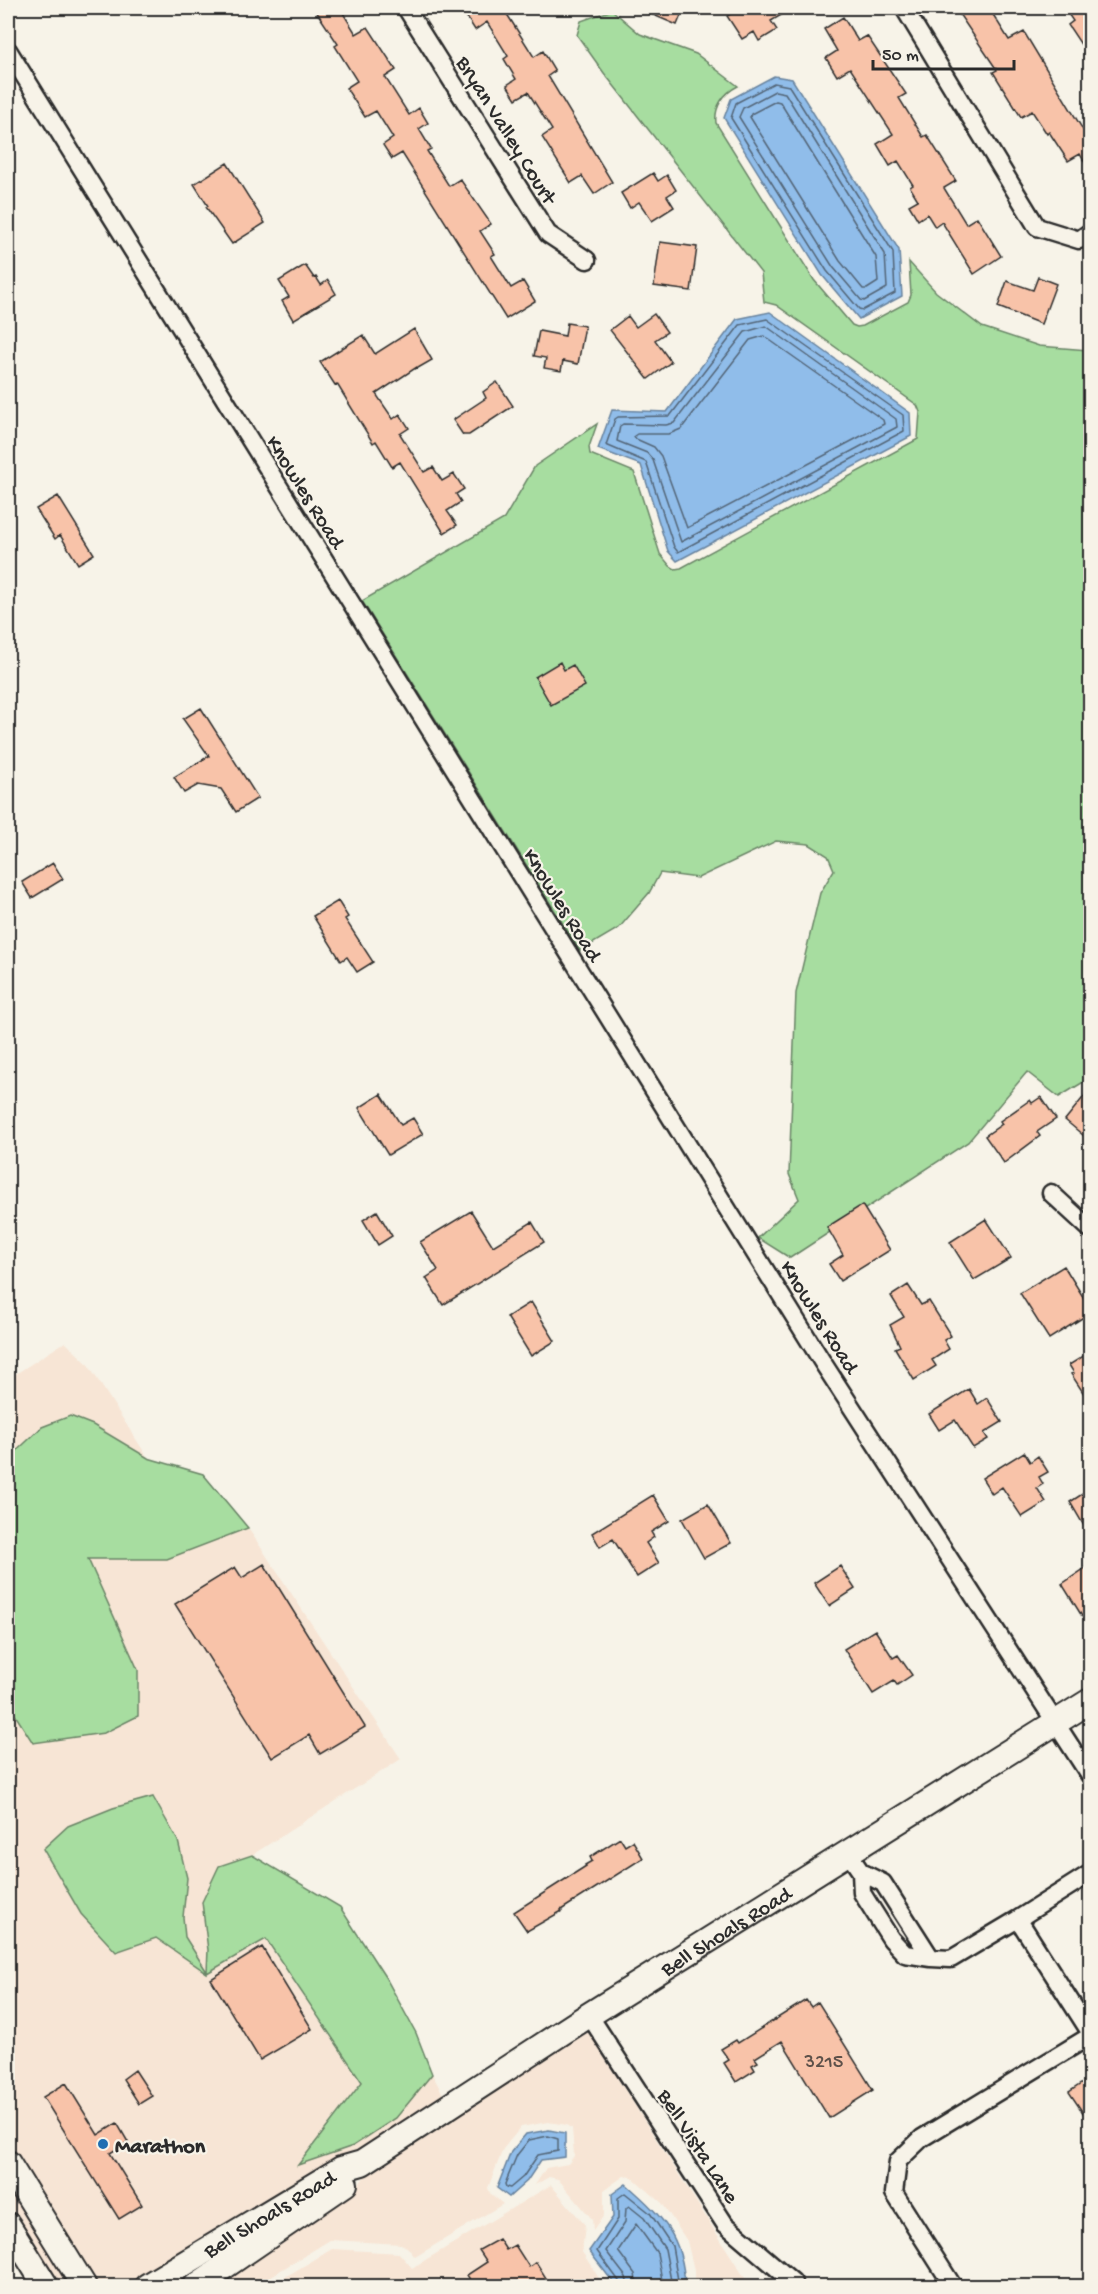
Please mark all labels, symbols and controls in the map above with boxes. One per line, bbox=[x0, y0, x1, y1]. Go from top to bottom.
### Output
scale bar bbox=[873, 33, 1014, 71]
text: 50 m bbox=[882, 46, 919, 67]
street label: Bryan Valley Court bbox=[448, 51, 562, 212]
street label: Knowles Road bbox=[259, 432, 350, 556]
street label: Knowles Road bbox=[516, 845, 607, 969]
street label: Knowles Road bbox=[773, 1257, 864, 1381]
street label: Bell Shoals Road bbox=[656, 1881, 799, 1984]
house number: 3215 bbox=[804, 2052, 843, 2075]
street label: Bell Vista Lane bbox=[649, 2084, 744, 2210]
place label: Marathon bbox=[115, 2135, 206, 2161]
marker: Marathon bbox=[96, 2137, 110, 2151]
street label: Bell Shoals Road bbox=[199, 2165, 343, 2266]

